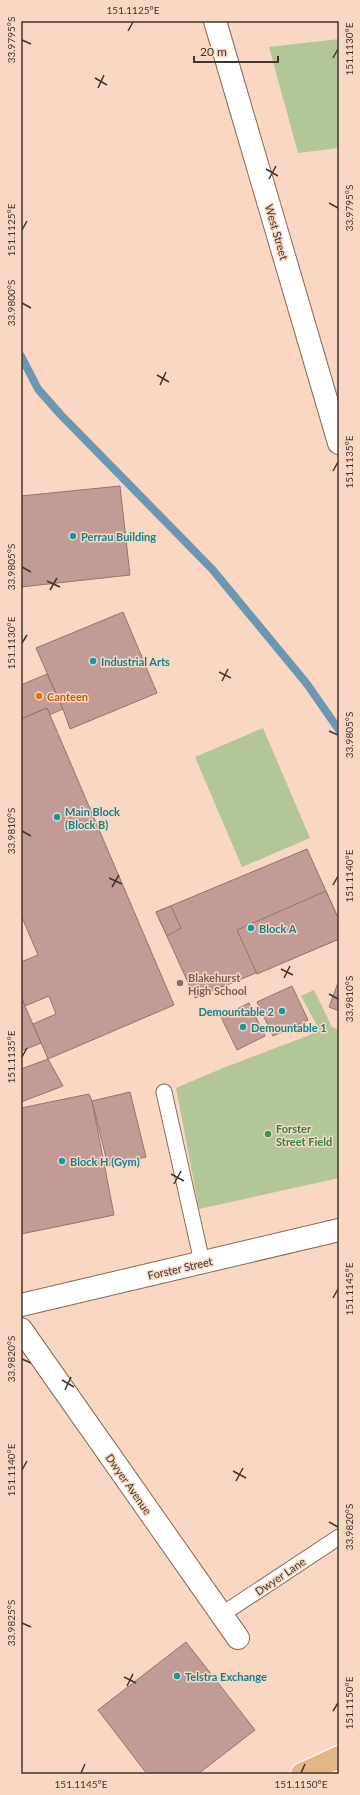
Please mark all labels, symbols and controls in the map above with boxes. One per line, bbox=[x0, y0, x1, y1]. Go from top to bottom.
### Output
text: 151.1125°E bbox=[107, 4, 160, 16]
text: 33.9795°S bbox=[5, 17, 17, 63]
text: 151.1130°E bbox=[343, 22, 355, 75]
scale bar bbox=[194, 38, 278, 64]
text: 20 m bbox=[200, 44, 227, 59]
text: 33.9795°S bbox=[343, 185, 355, 231]
text: 151.1125°E bbox=[5, 203, 17, 256]
street label: West Street bbox=[263, 203, 291, 261]
text: 33.9800°S bbox=[5, 280, 17, 326]
text: 151.1135°E bbox=[343, 435, 355, 488]
place label: Perrau Building bbox=[81, 530, 156, 543]
marker: Perrau Building bbox=[68, 531, 78, 541]
text: 33.9805°S bbox=[5, 544, 17, 590]
text: 151.1130°E bbox=[5, 616, 17, 669]
place label: Industrial Arts bbox=[101, 655, 170, 668]
marker: Industrial Arts bbox=[88, 656, 98, 666]
place label: Canteen bbox=[47, 690, 88, 703]
marker: Canteen bbox=[34, 691, 44, 701]
text: 33.9805°S bbox=[343, 712, 355, 758]
place label: Main Block (Block B) bbox=[65, 805, 120, 831]
text: 33.9810°S bbox=[5, 808, 17, 854]
marker: Main Block (Block B) bbox=[52, 812, 62, 822]
text: 151.1140°E bbox=[343, 849, 355, 902]
place label: Block A bbox=[259, 922, 297, 935]
marker: Block A bbox=[246, 923, 256, 933]
place label: Blakehurst High School bbox=[188, 971, 247, 997]
text: 33.9810°S bbox=[343, 976, 355, 1022]
marker: Blakehurst High School bbox=[175, 978, 185, 988]
place label: Demountable 2 bbox=[198, 1005, 274, 1018]
marker: Demountable 2 bbox=[277, 1006, 287, 1016]
place label: Demountable 1 bbox=[251, 1021, 327, 1034]
marker: Demountable 1 bbox=[238, 1022, 248, 1032]
text: 151.1135°E bbox=[5, 1030, 17, 1083]
place label: Forster Street Field bbox=[276, 1122, 332, 1148]
marker: Forster Street Field bbox=[263, 1129, 273, 1139]
place label: Block H (Gym) bbox=[70, 1155, 140, 1168]
marker: Block H (Gym) bbox=[57, 1156, 67, 1166]
street label: Forster Street bbox=[146, 1254, 214, 1282]
text: 151.1145°E bbox=[343, 1262, 355, 1315]
text: 33.9820°S bbox=[5, 1336, 17, 1382]
text: 151.1140°E bbox=[5, 1443, 17, 1496]
street label: Dwyer Avenue bbox=[103, 1451, 155, 1517]
text: 33.9820°S bbox=[343, 1504, 355, 1550]
street label: Dwyer Lane bbox=[252, 1554, 308, 1598]
text: 33.9825°S bbox=[5, 1600, 17, 1646]
place label: Telstra Exchange bbox=[185, 1670, 267, 1683]
marker: Telstra Exchange bbox=[172, 1671, 182, 1681]
text: 151.1150°E bbox=[343, 1676, 355, 1729]
text: 151.1145°E bbox=[55, 1778, 108, 1790]
text: 151.1150°E bbox=[275, 1778, 328, 1790]

